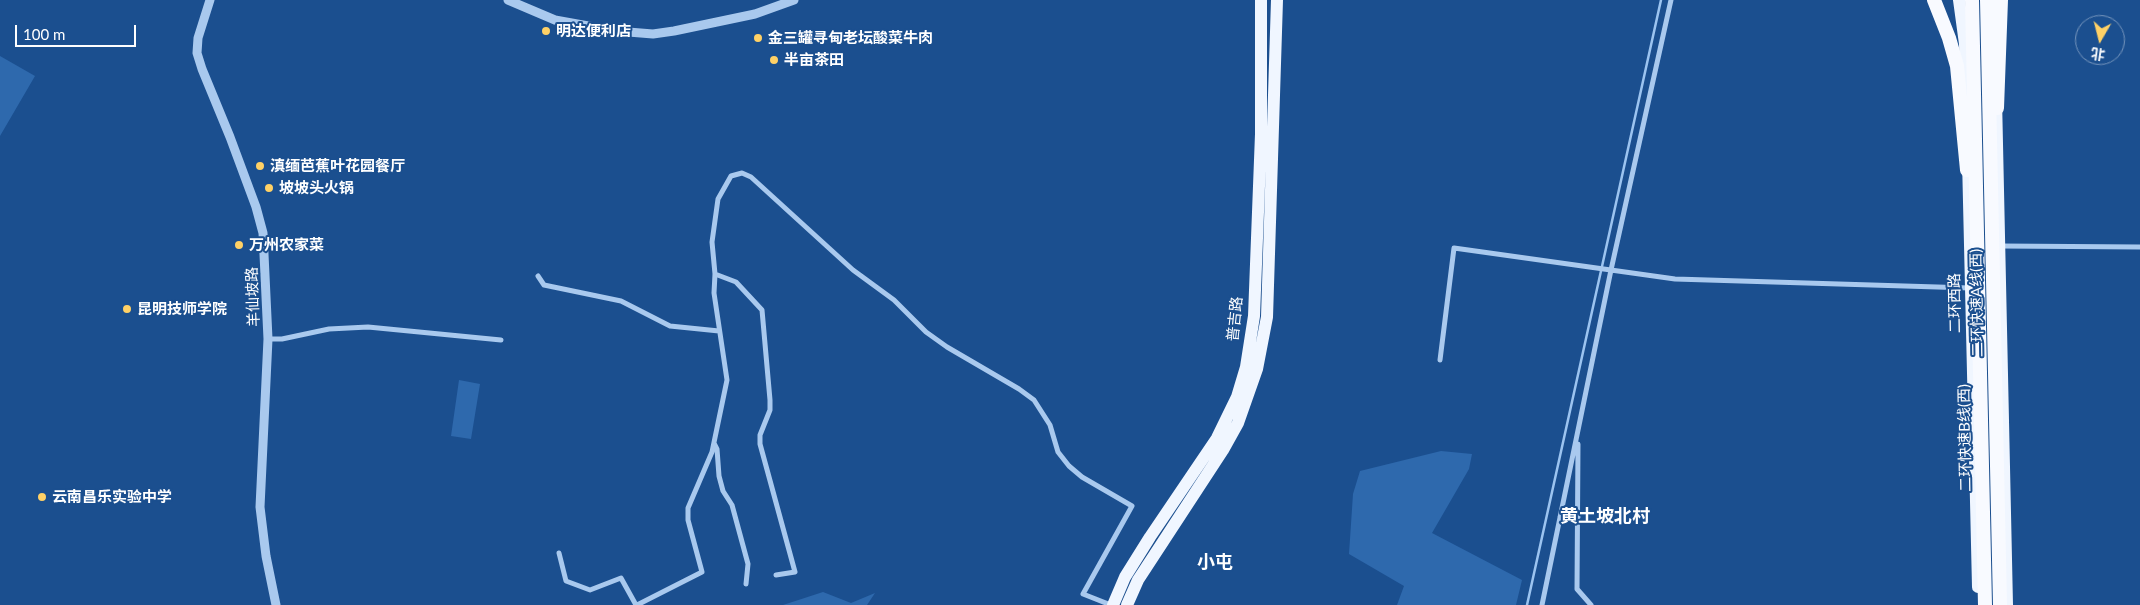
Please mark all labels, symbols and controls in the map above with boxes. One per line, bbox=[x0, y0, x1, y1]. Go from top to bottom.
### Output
scale bar bbox=[18, 15, 139, 47]
north arrow bbox=[2075, 15, 2125, 65]
place label: 明达便利店 bbox=[556, 22, 631, 40]
text: 100 m bbox=[23, 25, 65, 43]
marker: 明达便利店 bbox=[540, 25, 552, 37]
place label: 金三罐寻甸老坛酸菜牛肉 bbox=[768, 29, 933, 47]
marker: 金三罐寻甸老坛酸菜牛肉 bbox=[752, 32, 764, 44]
text: 北 bbox=[2090, 45, 2106, 64]
place label: 半亩茶田 bbox=[784, 51, 844, 69]
marker: 半亩茶田 bbox=[768, 54, 780, 66]
place label: 滇缅芭蕉叶花园餐厅 bbox=[270, 157, 405, 175]
marker: 滇缅芭蕉叶花园餐厅 bbox=[254, 160, 266, 172]
place label: 坡坡头火锅 bbox=[279, 179, 354, 197]
marker: 坡坡头火锅 bbox=[263, 182, 275, 194]
place label: 万州农家菜 bbox=[249, 236, 324, 254]
marker: 万州农家菜 bbox=[233, 239, 245, 251]
street label: 二环快速A线(西) bbox=[1967, 249, 1987, 357]
street label: 羊仙坡路 bbox=[243, 267, 263, 327]
street label: 二环西路 bbox=[1945, 273, 1965, 333]
street label: 普吉路 bbox=[1224, 296, 1246, 342]
place label: 昆明技师学院 bbox=[137, 300, 227, 318]
marker: 昆明技师学院 bbox=[121, 303, 133, 315]
street label: 二环快速B线(西) bbox=[1955, 384, 1975, 492]
place label: 云南昌乐实验中学 bbox=[52, 488, 172, 506]
marker: 云南昌乐实验中学 bbox=[36, 491, 48, 503]
district label: 黄土坡北村 bbox=[1560, 505, 1650, 527]
district label: 小屯 bbox=[1197, 551, 1233, 573]

